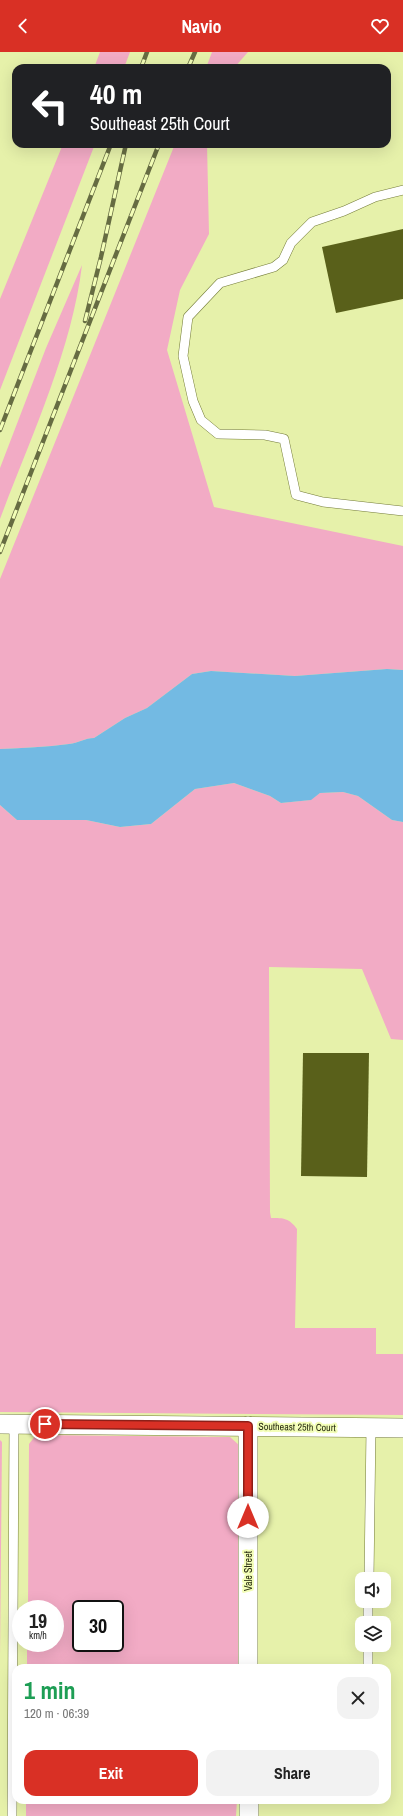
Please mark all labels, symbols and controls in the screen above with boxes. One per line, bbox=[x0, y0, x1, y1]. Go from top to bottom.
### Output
text: Navio bbox=[181, 14, 222, 39]
icon: back bbox=[12, 15, 34, 37]
icon: heart bbox=[369, 15, 391, 37]
text: 40 m bbox=[90, 75, 142, 113]
icon: left bbox=[24, 80, 76, 132]
text: Southeast 25th Court bbox=[90, 111, 230, 136]
pin bbox=[28, 1407, 62, 1441]
icon: arrive bbox=[34, 1413, 56, 1435]
street label: Southeast 25th Court bbox=[258, 1420, 337, 1434]
position arrow bbox=[227, 1496, 269, 1538]
street label: Vale Street bbox=[242, 1550, 255, 1591]
map controls bbox=[355, 1572, 391, 1652]
button: sound bbox=[355, 1572, 391, 1608]
speed limit sign: 30 bbox=[72, 1600, 124, 1652]
text: 19 bbox=[29, 1607, 47, 1634]
button: layers bbox=[355, 1616, 391, 1652]
text: km/h bbox=[29, 1629, 47, 1642]
text: 1 min bbox=[24, 1674, 75, 1706]
button: close bbox=[337, 1677, 379, 1719]
text: 120 m · 06:39 bbox=[24, 1705, 89, 1722]
button: Exit bbox=[24, 1750, 198, 1796]
button: Share bbox=[206, 1750, 379, 1796]

